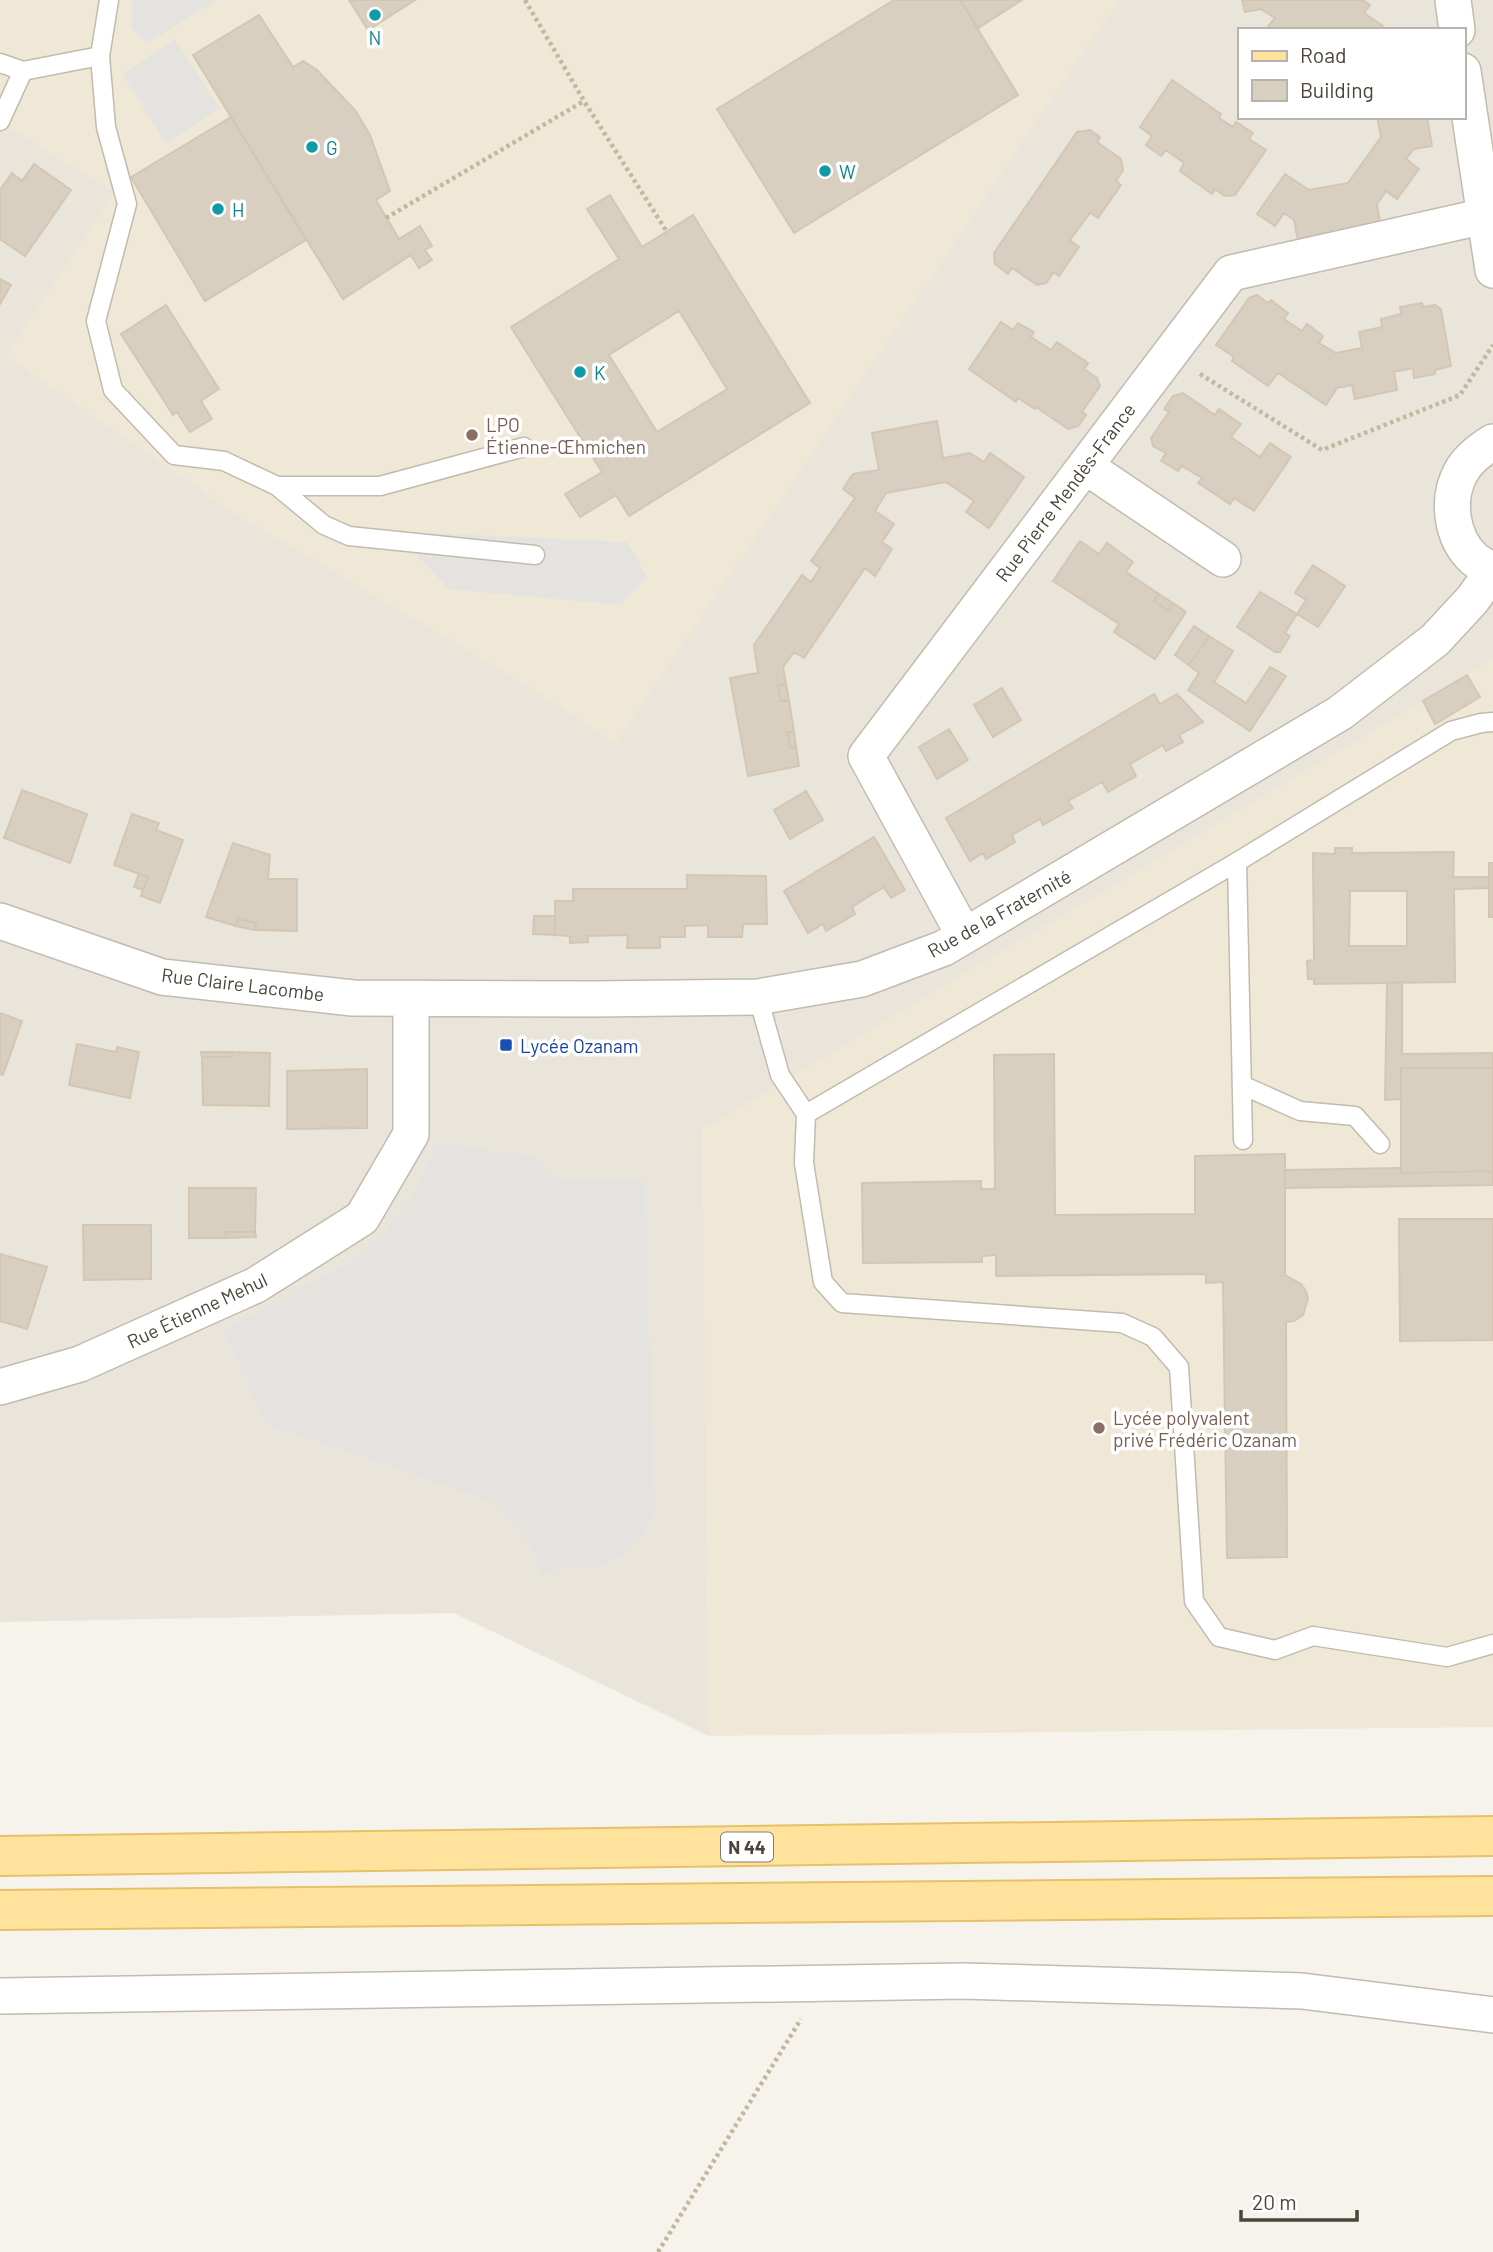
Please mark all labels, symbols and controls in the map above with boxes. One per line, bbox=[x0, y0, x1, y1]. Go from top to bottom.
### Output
marker: N bbox=[367, 7, 383, 23]
place label: N bbox=[369, 26, 381, 49]
legend bbox=[1238, 28, 1465, 119]
text: Road bbox=[1300, 42, 1346, 67]
text: Building bbox=[1300, 77, 1374, 102]
place label: G bbox=[326, 136, 338, 159]
marker: G bbox=[304, 139, 320, 155]
place label: W bbox=[839, 160, 856, 183]
marker: W bbox=[817, 163, 833, 179]
place label: H bbox=[232, 198, 244, 221]
marker: H bbox=[210, 201, 226, 217]
place label: K bbox=[594, 361, 606, 384]
marker: K bbox=[572, 364, 588, 380]
street label: Rue Pierre Mendès-France bbox=[990, 398, 1140, 586]
place label: LPO Étienne-Œhmichen bbox=[486, 413, 646, 458]
marker: LPO Étienne-Œhmichen bbox=[464, 427, 480, 443]
street label: Rue de la Fraternité bbox=[923, 864, 1075, 962]
street label: Rue Claire Lacombe bbox=[160, 963, 326, 1005]
place label: Lycée Ozanam bbox=[520, 1034, 639, 1057]
marker: Lycée Ozanam bbox=[498, 1037, 514, 1053]
street label: Rue Étienne Mehul bbox=[123, 1267, 271, 1353]
place label: Lycée polyvalent privé Frédéric Ozanam bbox=[1113, 1406, 1297, 1451]
marker: Lycée polyvalent privé Frédéric Ozanam bbox=[1091, 1420, 1107, 1436]
road number: N 44 bbox=[721, 1832, 773, 1861]
scale bar bbox=[1241, 2178, 1356, 2222]
text: 20 m bbox=[1252, 2189, 1297, 2214]

